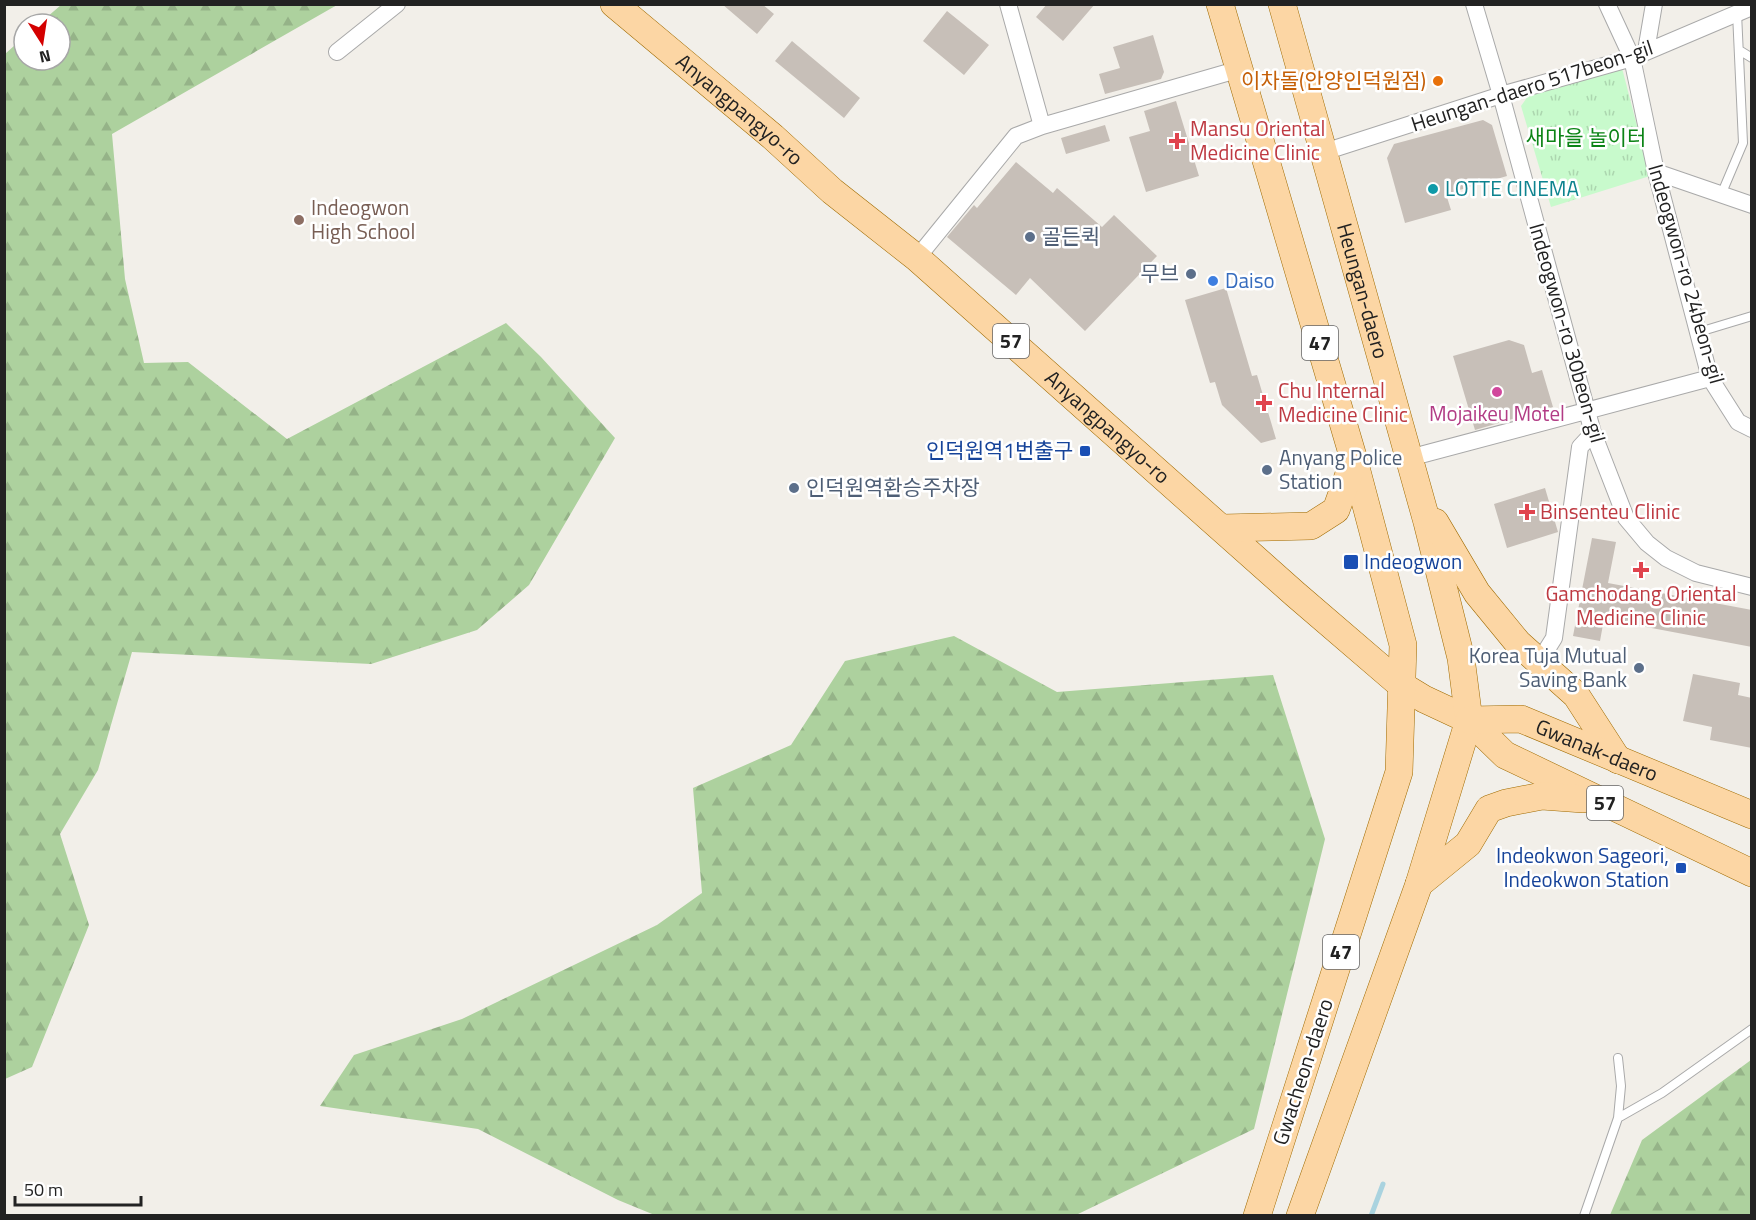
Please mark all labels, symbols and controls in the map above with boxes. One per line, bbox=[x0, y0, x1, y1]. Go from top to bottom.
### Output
north arrow bbox=[12, 12, 72, 72]
street label: Heungan-daero 517beon-gil bbox=[1407, 31, 1657, 139]
text: N bbox=[37, 44, 53, 70]
street label: Anyangpangyo-ro bbox=[669, 45, 811, 172]
place label: 이차돌(안양인덕원점) bbox=[1241, 64, 1426, 96]
marker: 이차돌(안양인덕원점) bbox=[1431, 74, 1445, 88]
place label: Mansu Oriental Medicine Clinic bbox=[1190, 112, 1325, 168]
park label: 새마을 놀이터 bbox=[1526, 121, 1646, 153]
marker: Mansu Oriental Medicine Clinic bbox=[1168, 132, 1186, 150]
street label: Indeogwon-ro 24beon-gil bbox=[1640, 160, 1734, 387]
place label: LOTTE CINEMA bbox=[1445, 172, 1579, 204]
marker: LOTTE CINEMA bbox=[1426, 182, 1440, 196]
place label: Indeogwon High School bbox=[311, 191, 415, 247]
marker: Indeogwon High School bbox=[292, 213, 306, 227]
street label: Heungan-daero bbox=[1329, 219, 1397, 362]
street label: Indeogwon-ro 30beon-gil bbox=[1521, 219, 1615, 446]
place label: 골든퀵 bbox=[1042, 220, 1100, 252]
marker: 골든퀵 bbox=[1023, 230, 1037, 244]
place label: 무브 bbox=[1140, 257, 1179, 289]
place label: Daiso bbox=[1225, 264, 1275, 296]
marker: 무브 bbox=[1184, 267, 1198, 281]
marker: Daiso bbox=[1206, 274, 1220, 288]
road number: 57 bbox=[993, 324, 1029, 358]
road number: 47 bbox=[1302, 326, 1338, 360]
street label: Anyangpangyo-ro bbox=[1038, 362, 1178, 491]
place label: Chu Internal Medicine Clinic bbox=[1278, 374, 1408, 430]
marker: Mojaikeu Motel bbox=[1490, 385, 1504, 399]
marker: Chu Internal Medicine Clinic bbox=[1255, 394, 1273, 412]
place label: Mojaikeu Motel bbox=[1429, 397, 1565, 429]
place label: 인덕원역1번출구 bbox=[926, 434, 1073, 466]
place label: Anyang Police Station bbox=[1279, 441, 1402, 497]
marker: 인덕원역1번출구 bbox=[1078, 444, 1092, 458]
marker: Anyang Police Station bbox=[1260, 463, 1274, 477]
place label: 인덕원역환승주차장 bbox=[806, 471, 980, 503]
marker: 인덕원역환승주차장 bbox=[787, 481, 801, 495]
place label: Binsenteu Clinic bbox=[1540, 495, 1680, 527]
marker: Binsenteu Clinic bbox=[1518, 503, 1536, 521]
place label: Indeogwon bbox=[1364, 545, 1462, 577]
marker: Indeogwon bbox=[1342, 553, 1360, 571]
marker: Gamchodang Oriental Medicine Clinic bbox=[1632, 561, 1650, 579]
place label: Gamchodang Oriental Medicine Clinic bbox=[1545, 577, 1737, 633]
place label: Korea Tuja Mutual Saving Bank bbox=[1469, 639, 1627, 695]
marker: Korea Tuja Mutual Saving Bank bbox=[1632, 661, 1646, 675]
street label: Gwanak-daero bbox=[1531, 710, 1663, 789]
road number: 57 bbox=[1587, 786, 1623, 820]
place label: Indeokwon Sageori, Indeokwon Station bbox=[1496, 839, 1669, 895]
marker: Indeokwon Sageori, Indeokwon Station bbox=[1674, 861, 1688, 875]
road number: 47 bbox=[1323, 935, 1359, 969]
street label: Gwacheon-daero bbox=[1263, 994, 1341, 1149]
scale bar bbox=[15, 1169, 141, 1207]
text: 50 m bbox=[24, 1176, 63, 1203]

